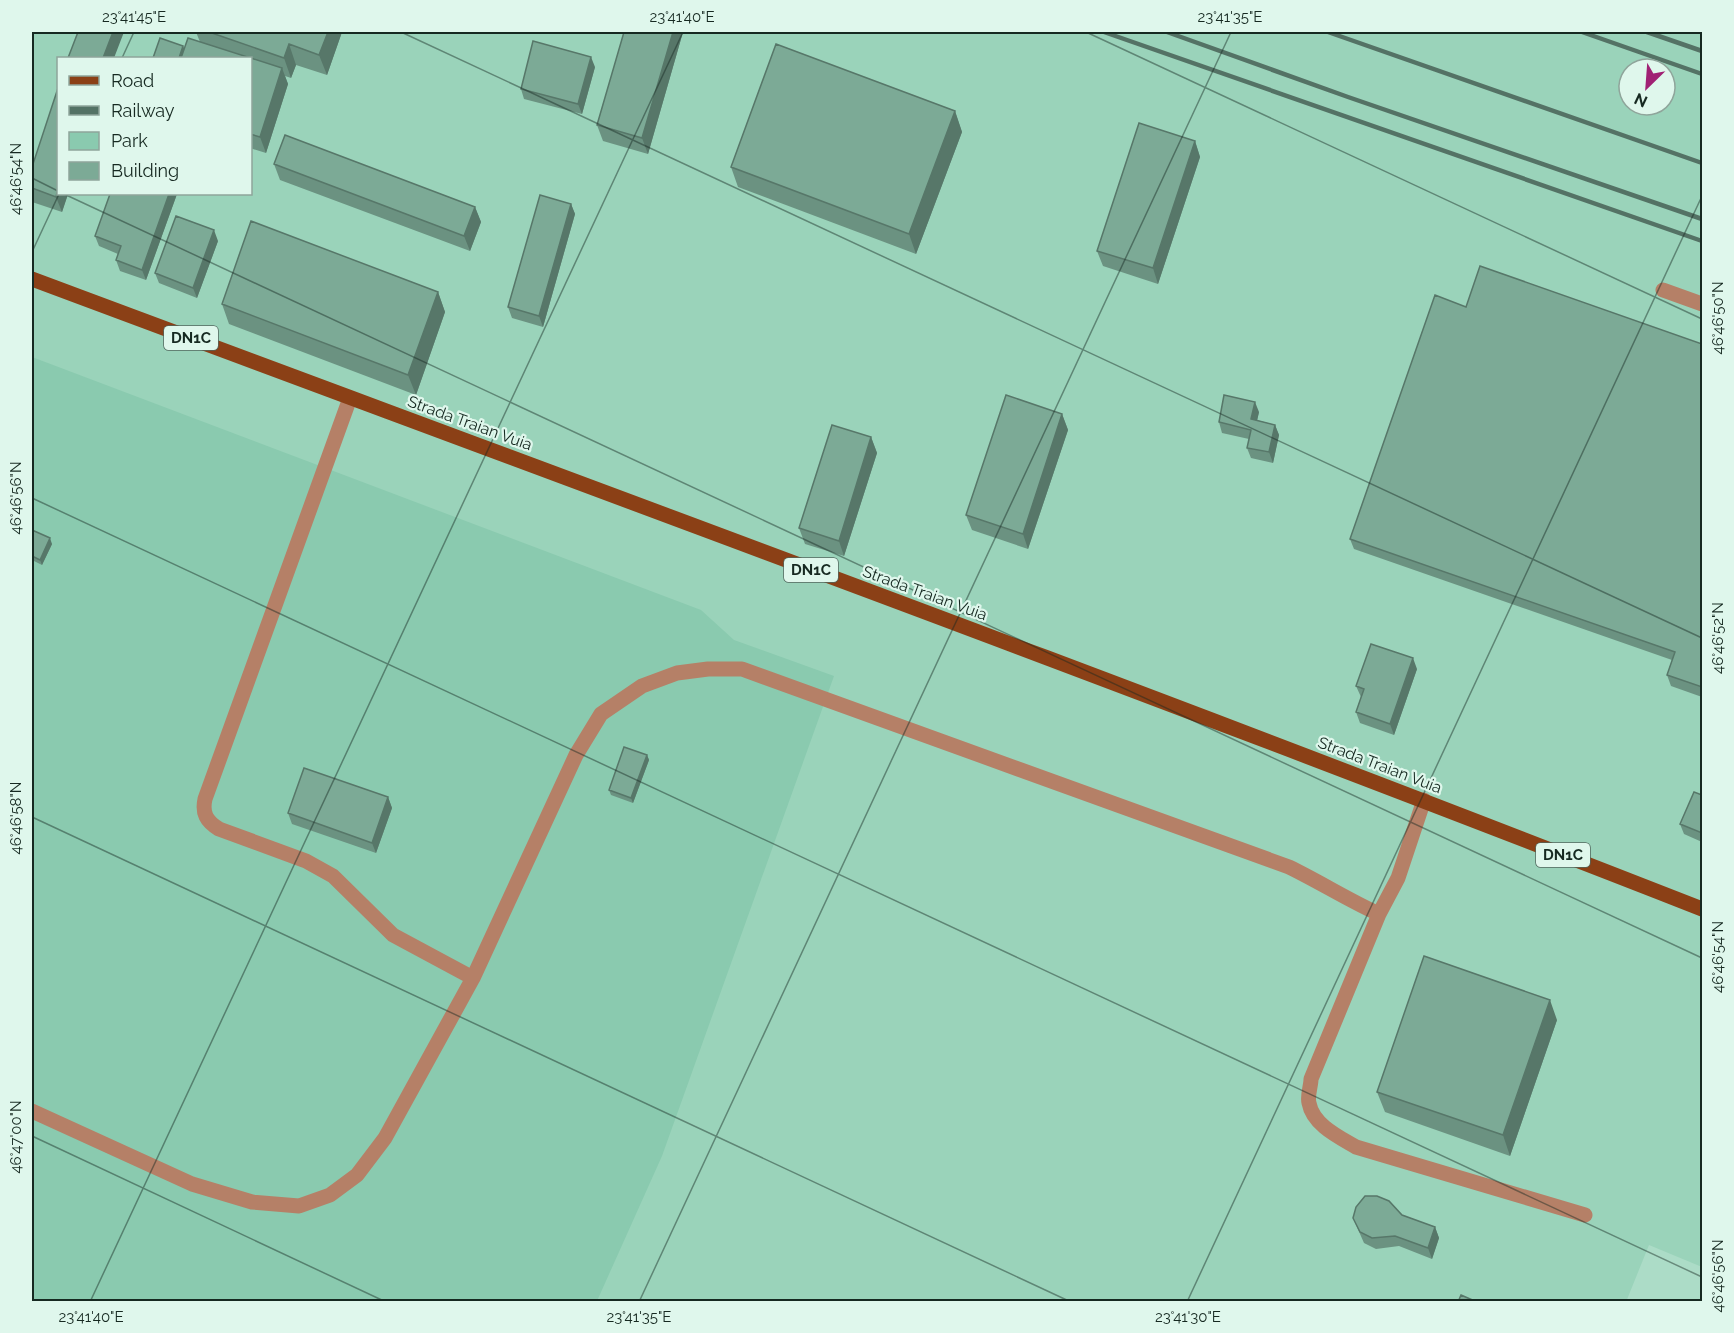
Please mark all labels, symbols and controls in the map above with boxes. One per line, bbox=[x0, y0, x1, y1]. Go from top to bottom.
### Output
text: 23°41'45"E bbox=[102, 8, 166, 26]
text: 23°41'40"E bbox=[649, 8, 715, 26]
text: 23°41'35"E bbox=[1197, 8, 1263, 26]
legend bbox=[57, 57, 252, 195]
north arrow bbox=[1617, 57, 1677, 117]
text: Road bbox=[111, 70, 154, 91]
text: N bbox=[1631, 89, 1650, 111]
text: Railway bbox=[111, 100, 175, 121]
text: Park bbox=[111, 130, 148, 151]
text: 46°46'54"N bbox=[7, 143, 25, 215]
text: Building bbox=[111, 160, 179, 181]
text: 46°46'50"N bbox=[1709, 281, 1727, 355]
road number: DN1C bbox=[164, 326, 218, 350]
street label: Strada Traian Vuia bbox=[405, 392, 535, 454]
text: 46°46'56"N bbox=[7, 461, 25, 535]
road number: DN1C bbox=[784, 558, 838, 582]
street label: Strada Traian Vuia bbox=[860, 562, 990, 624]
text: 46°46'52"N bbox=[1709, 602, 1727, 674]
street label: Strada Traian Vuia bbox=[1315, 733, 1445, 797]
text: 46°46'58"N bbox=[7, 782, 25, 854]
road number: DN1C bbox=[1536, 843, 1590, 867]
text: 46°46'54"N bbox=[1709, 921, 1727, 993]
text: 46°47'00"N bbox=[7, 1100, 25, 1174]
text: 46°46'56"N bbox=[1709, 1239, 1727, 1313]
text: 23°41'40"E bbox=[58, 1308, 124, 1326]
text: 23°41'35"E bbox=[606, 1308, 672, 1326]
text: 23°41'30"E bbox=[1155, 1308, 1221, 1326]

